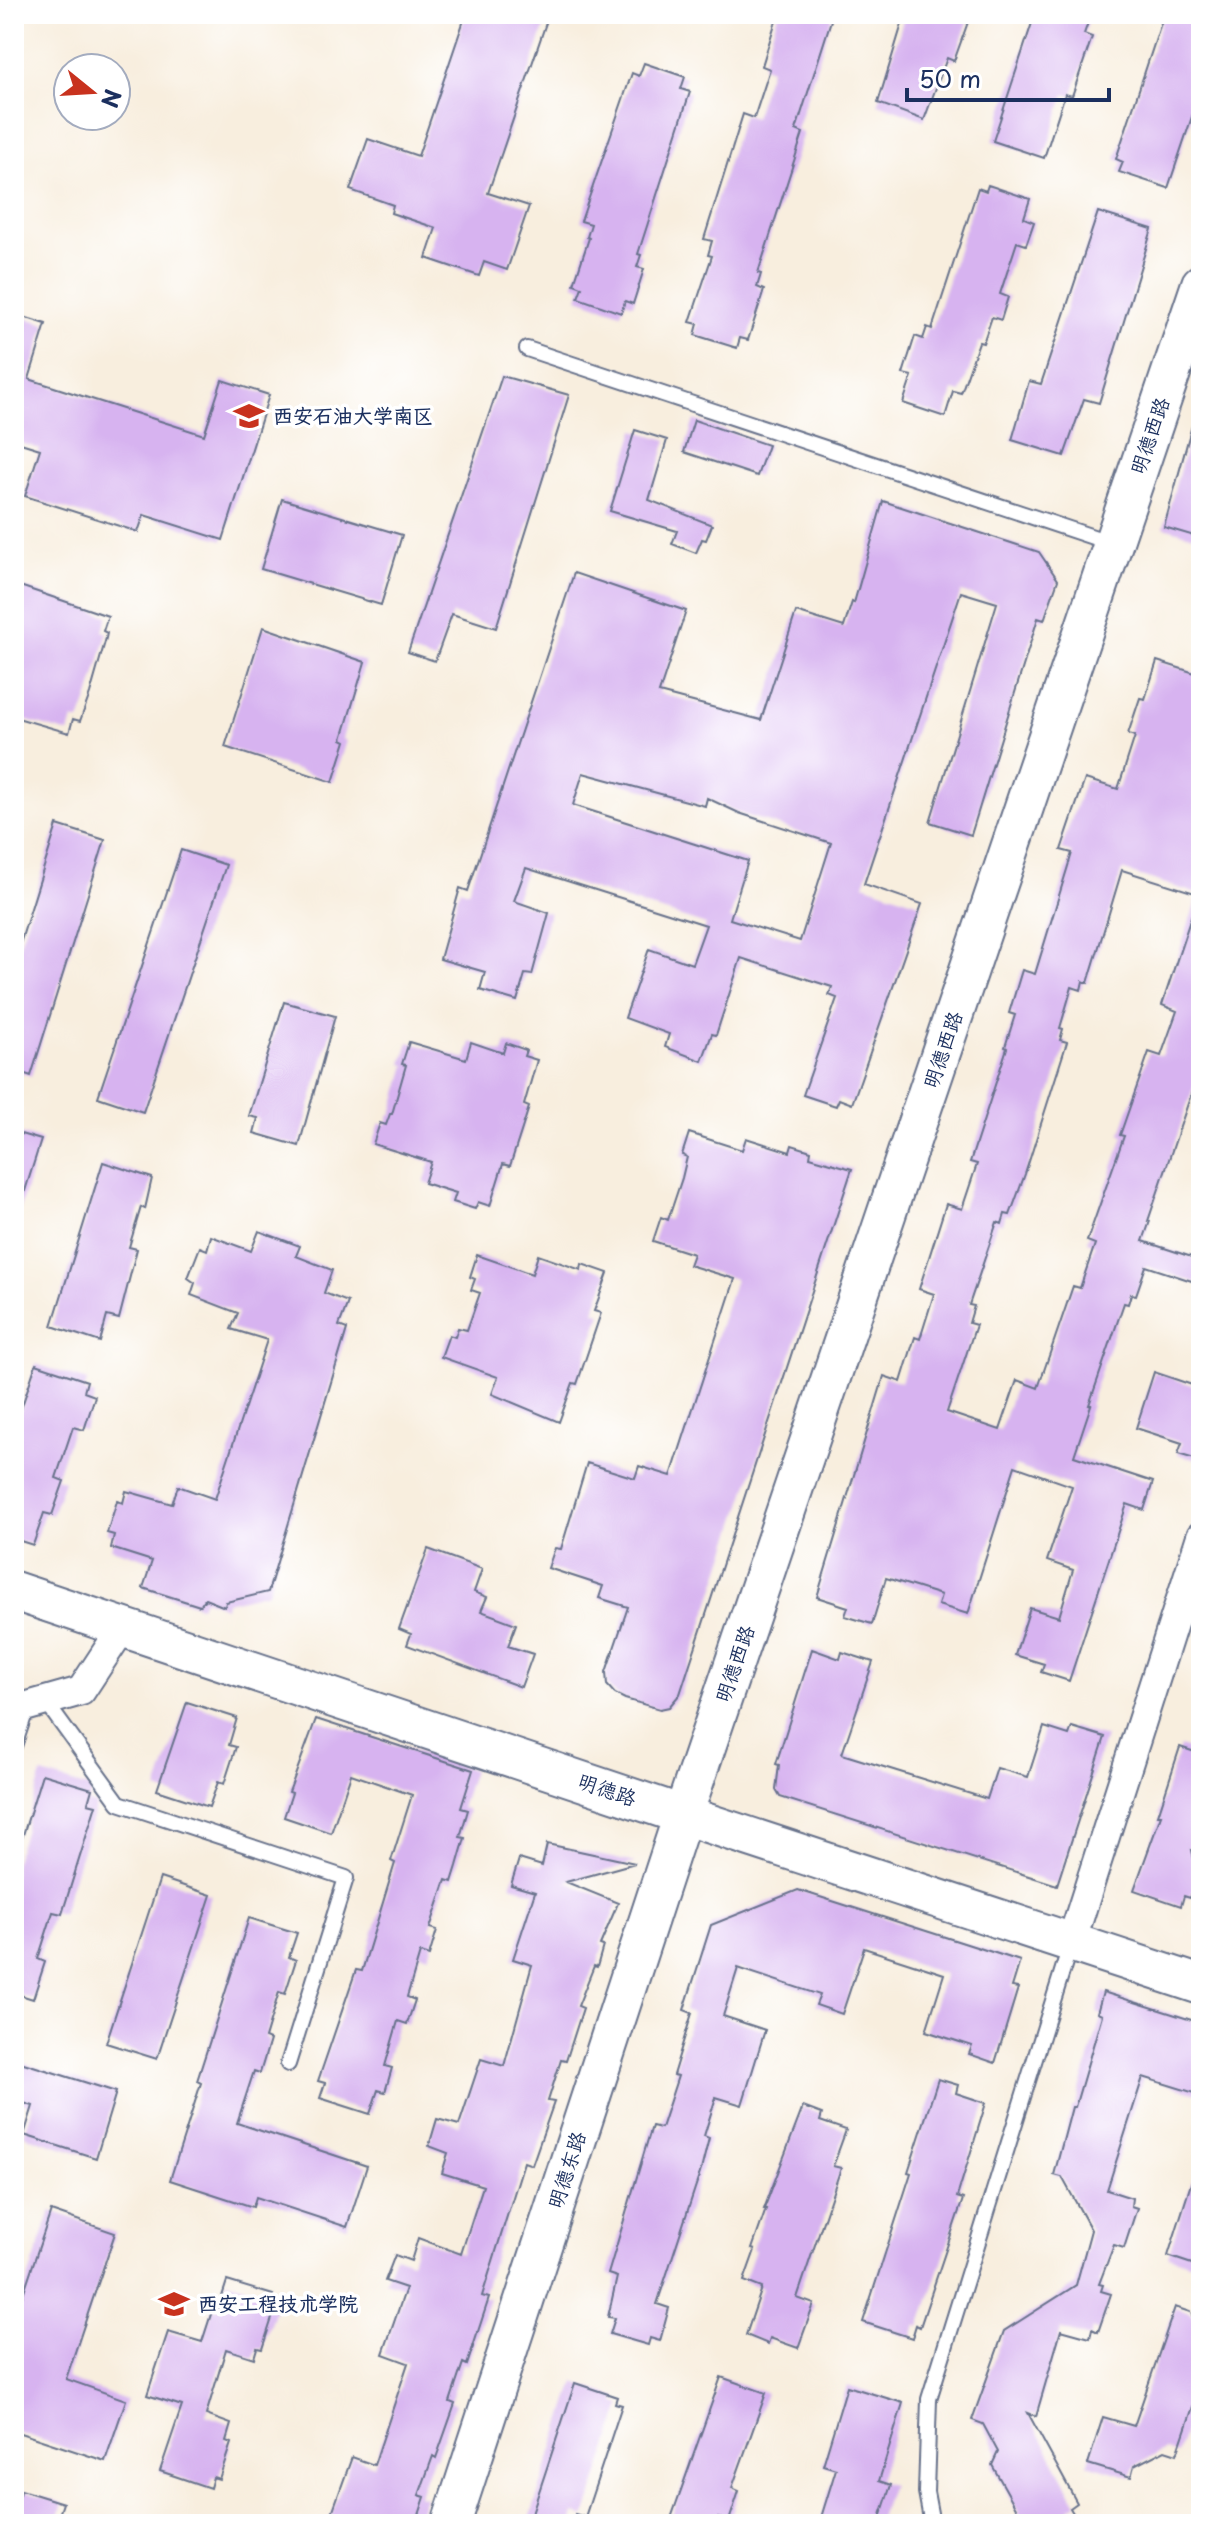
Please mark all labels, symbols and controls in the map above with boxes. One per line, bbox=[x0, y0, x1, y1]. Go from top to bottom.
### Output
north arrow bbox=[52, 52, 132, 132]
scale bar bbox=[907, 52, 1109, 102]
text: 50 m bbox=[919, 60, 981, 96]
text: N bbox=[94, 85, 131, 112]
street label: 明德西路 bbox=[1122, 392, 1177, 478]
school or university icon: 西安石油大学南区 bbox=[232, 399, 266, 433]
place label: 西安石油大学南区 bbox=[273, 400, 433, 430]
street label: 明德西路 bbox=[915, 1006, 970, 1092]
street label: 明德西路 bbox=[707, 1620, 762, 1706]
street label: 明德路 bbox=[574, 1765, 642, 1813]
street label: 明德东路 bbox=[539, 2126, 593, 2212]
school or university icon: 西安工程技术学院 bbox=[157, 2287, 191, 2321]
place label: 西安工程技术学院 bbox=[198, 2288, 358, 2318]

